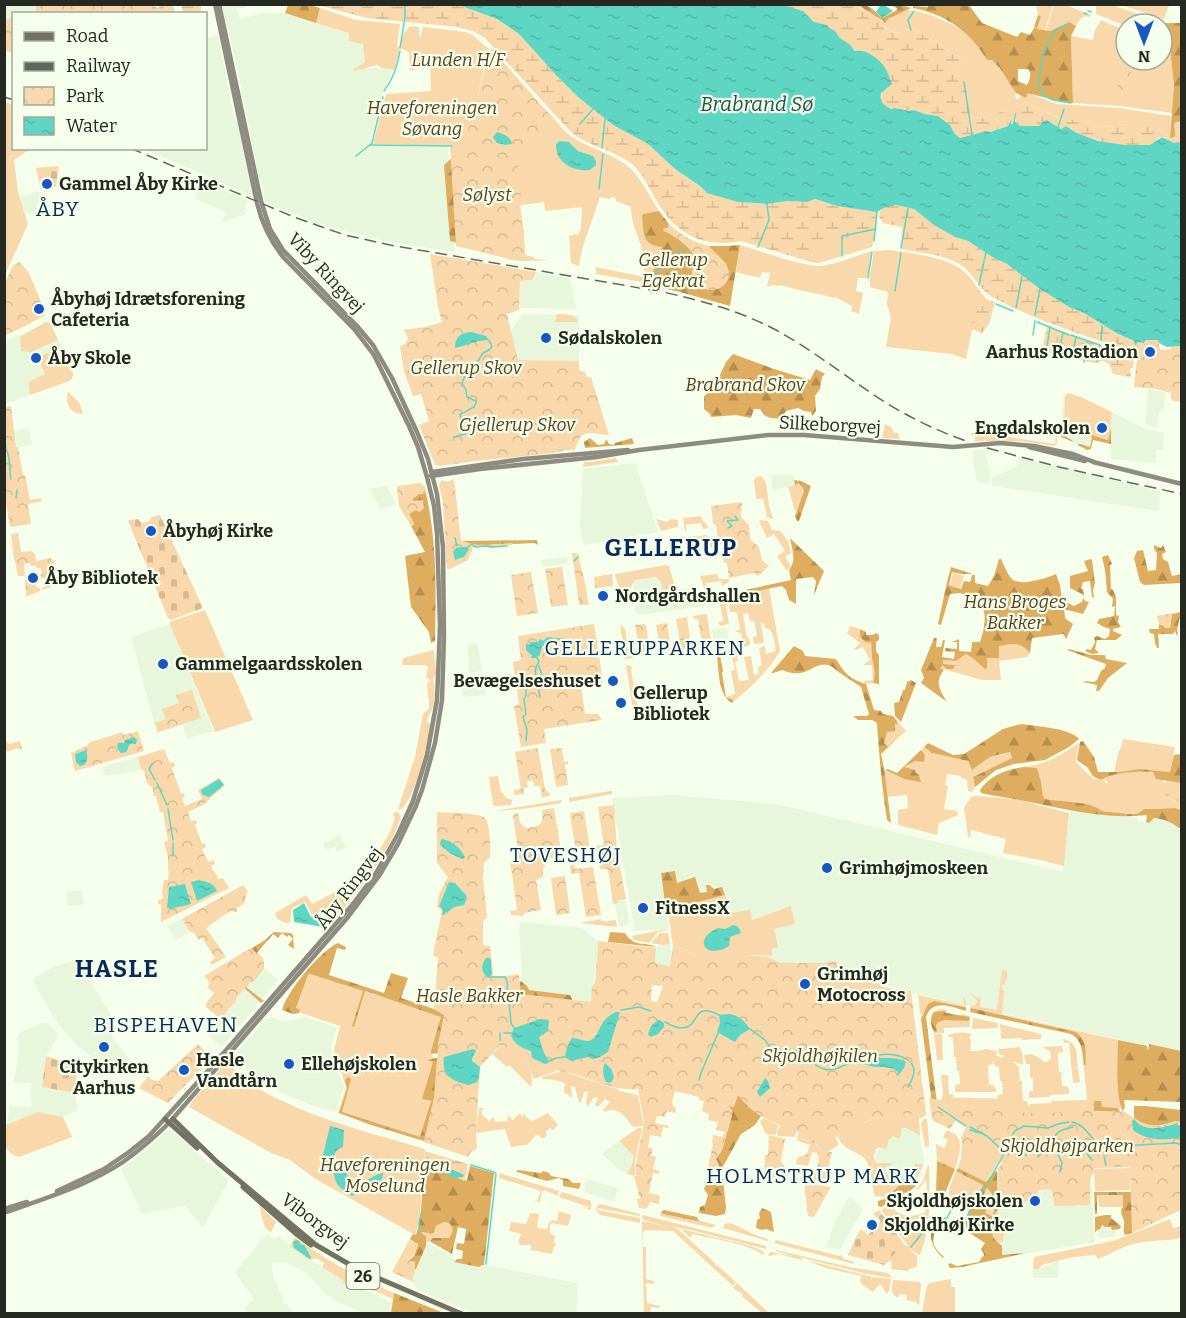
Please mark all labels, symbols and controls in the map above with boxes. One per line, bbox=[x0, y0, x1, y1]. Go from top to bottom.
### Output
legend bbox=[12, 12, 207, 150]
north arrow bbox=[1114, 12, 1174, 72]
text: Road bbox=[66, 25, 109, 47]
text: N bbox=[1138, 47, 1150, 66]
park label: Lunden H/F bbox=[411, 49, 506, 71]
text: Railway bbox=[66, 55, 131, 77]
text: Park bbox=[66, 85, 105, 107]
water label: Brabrand Sø bbox=[700, 92, 814, 116]
park label: Haveforeningen Søvang bbox=[367, 97, 497, 140]
text: Water bbox=[66, 115, 117, 137]
place label: Gammel Åby Kirke bbox=[59, 172, 218, 195]
marker: Gammel Åby Kirke bbox=[40, 177, 54, 191]
park label: Sølyst bbox=[462, 184, 512, 206]
district label: ÅBY bbox=[36, 196, 80, 222]
street label: Viby Ringvej bbox=[283, 228, 369, 318]
park label: Gellerup Egekrat bbox=[638, 249, 708, 292]
place label: Åbyhøj Idrætsforening Cafeteria bbox=[51, 287, 246, 331]
marker: Åbyhøj Idrætsforening Cafeteria bbox=[32, 302, 46, 316]
place label: Sødalskolen bbox=[558, 327, 662, 349]
marker: Sødalskolen bbox=[539, 331, 553, 345]
place label: Aarhus Rostadion bbox=[986, 341, 1138, 363]
marker: Aarhus Rostadion bbox=[1143, 345, 1157, 359]
place label: Åby Skole bbox=[48, 346, 131, 369]
marker: Åby Skole bbox=[29, 351, 43, 365]
park label: Gellerup Skov bbox=[410, 357, 523, 379]
park label: Brabrand Skov bbox=[685, 374, 806, 396]
street label: Silkeborgvej bbox=[778, 411, 882, 439]
park label: Gjellerup Skov bbox=[459, 414, 576, 436]
place label: Engdalskolen bbox=[975, 417, 1090, 439]
marker: Engdalskolen bbox=[1095, 421, 1109, 435]
place label: Åbyhøj Kirke bbox=[163, 519, 273, 542]
marker: Åbyhøj Kirke bbox=[144, 524, 158, 538]
district label: GELLERUP bbox=[604, 534, 738, 562]
place label: Åby Bibliotek bbox=[45, 566, 158, 589]
marker: Åby Bibliotek bbox=[26, 571, 40, 585]
place label: Nordgårdshallen bbox=[615, 585, 761, 607]
marker: Nordgårdshallen bbox=[596, 589, 610, 603]
park label: Hans Broges Bakker bbox=[963, 591, 1067, 634]
district label: GELLERUPPARKEN bbox=[544, 636, 746, 660]
place label: Gammelgaardsskolen bbox=[175, 653, 363, 675]
marker: Gammelgaardsskolen bbox=[156, 657, 170, 671]
place label: Bevægelseshuset bbox=[453, 670, 601, 692]
marker: Bevægelseshuset bbox=[606, 674, 620, 688]
place label: Gellerup Bibliotek bbox=[633, 682, 710, 725]
marker: Gellerup Bibliotek bbox=[614, 696, 628, 710]
street label: Åby Ringvej bbox=[311, 842, 387, 934]
district label: TOVESHØJ bbox=[510, 843, 622, 867]
place label: Grimhøjmoskeen bbox=[839, 857, 989, 879]
marker: Grimhøjmoskeen bbox=[820, 861, 834, 875]
place label: FitnessX bbox=[655, 897, 730, 919]
marker: FitnessX bbox=[636, 901, 650, 915]
district label: HASLE bbox=[75, 955, 159, 983]
place label: Grimhøj Motocross bbox=[817, 963, 906, 1006]
marker: Grimhøj Motocross bbox=[798, 977, 812, 991]
park label: Hasle Bakker bbox=[416, 985, 523, 1007]
district label: BISPEHAVEN bbox=[93, 1012, 239, 1038]
marker: Citykirken Aarhus bbox=[97, 1040, 111, 1054]
park label: Skjoldhøjkilen bbox=[762, 1045, 878, 1067]
place label: Hasle Vandtårn bbox=[196, 1049, 277, 1092]
place label: Ellehøjskolen bbox=[301, 1053, 417, 1075]
place label: Citykirken Aarhus bbox=[59, 1056, 149, 1099]
marker: Ellehøjskolen bbox=[282, 1057, 296, 1071]
marker: Hasle Vandtårn bbox=[177, 1063, 191, 1077]
park label: Skjoldhøjparken bbox=[1000, 1135, 1134, 1157]
park label: Haveforeningen Moselund bbox=[320, 1154, 450, 1197]
district label: HOLMSTRUP MARK bbox=[706, 1163, 920, 1189]
street label: Viborgvej bbox=[277, 1188, 353, 1254]
place label: Skjoldhøjskolen bbox=[886, 1190, 1023, 1212]
marker: Skjoldhøjskolen bbox=[1028, 1194, 1042, 1208]
place label: Skjoldhøj Kirke bbox=[884, 1214, 1014, 1236]
marker: Skjoldhøj Kirke bbox=[865, 1218, 879, 1232]
road number: 26 bbox=[346, 1263, 380, 1289]

